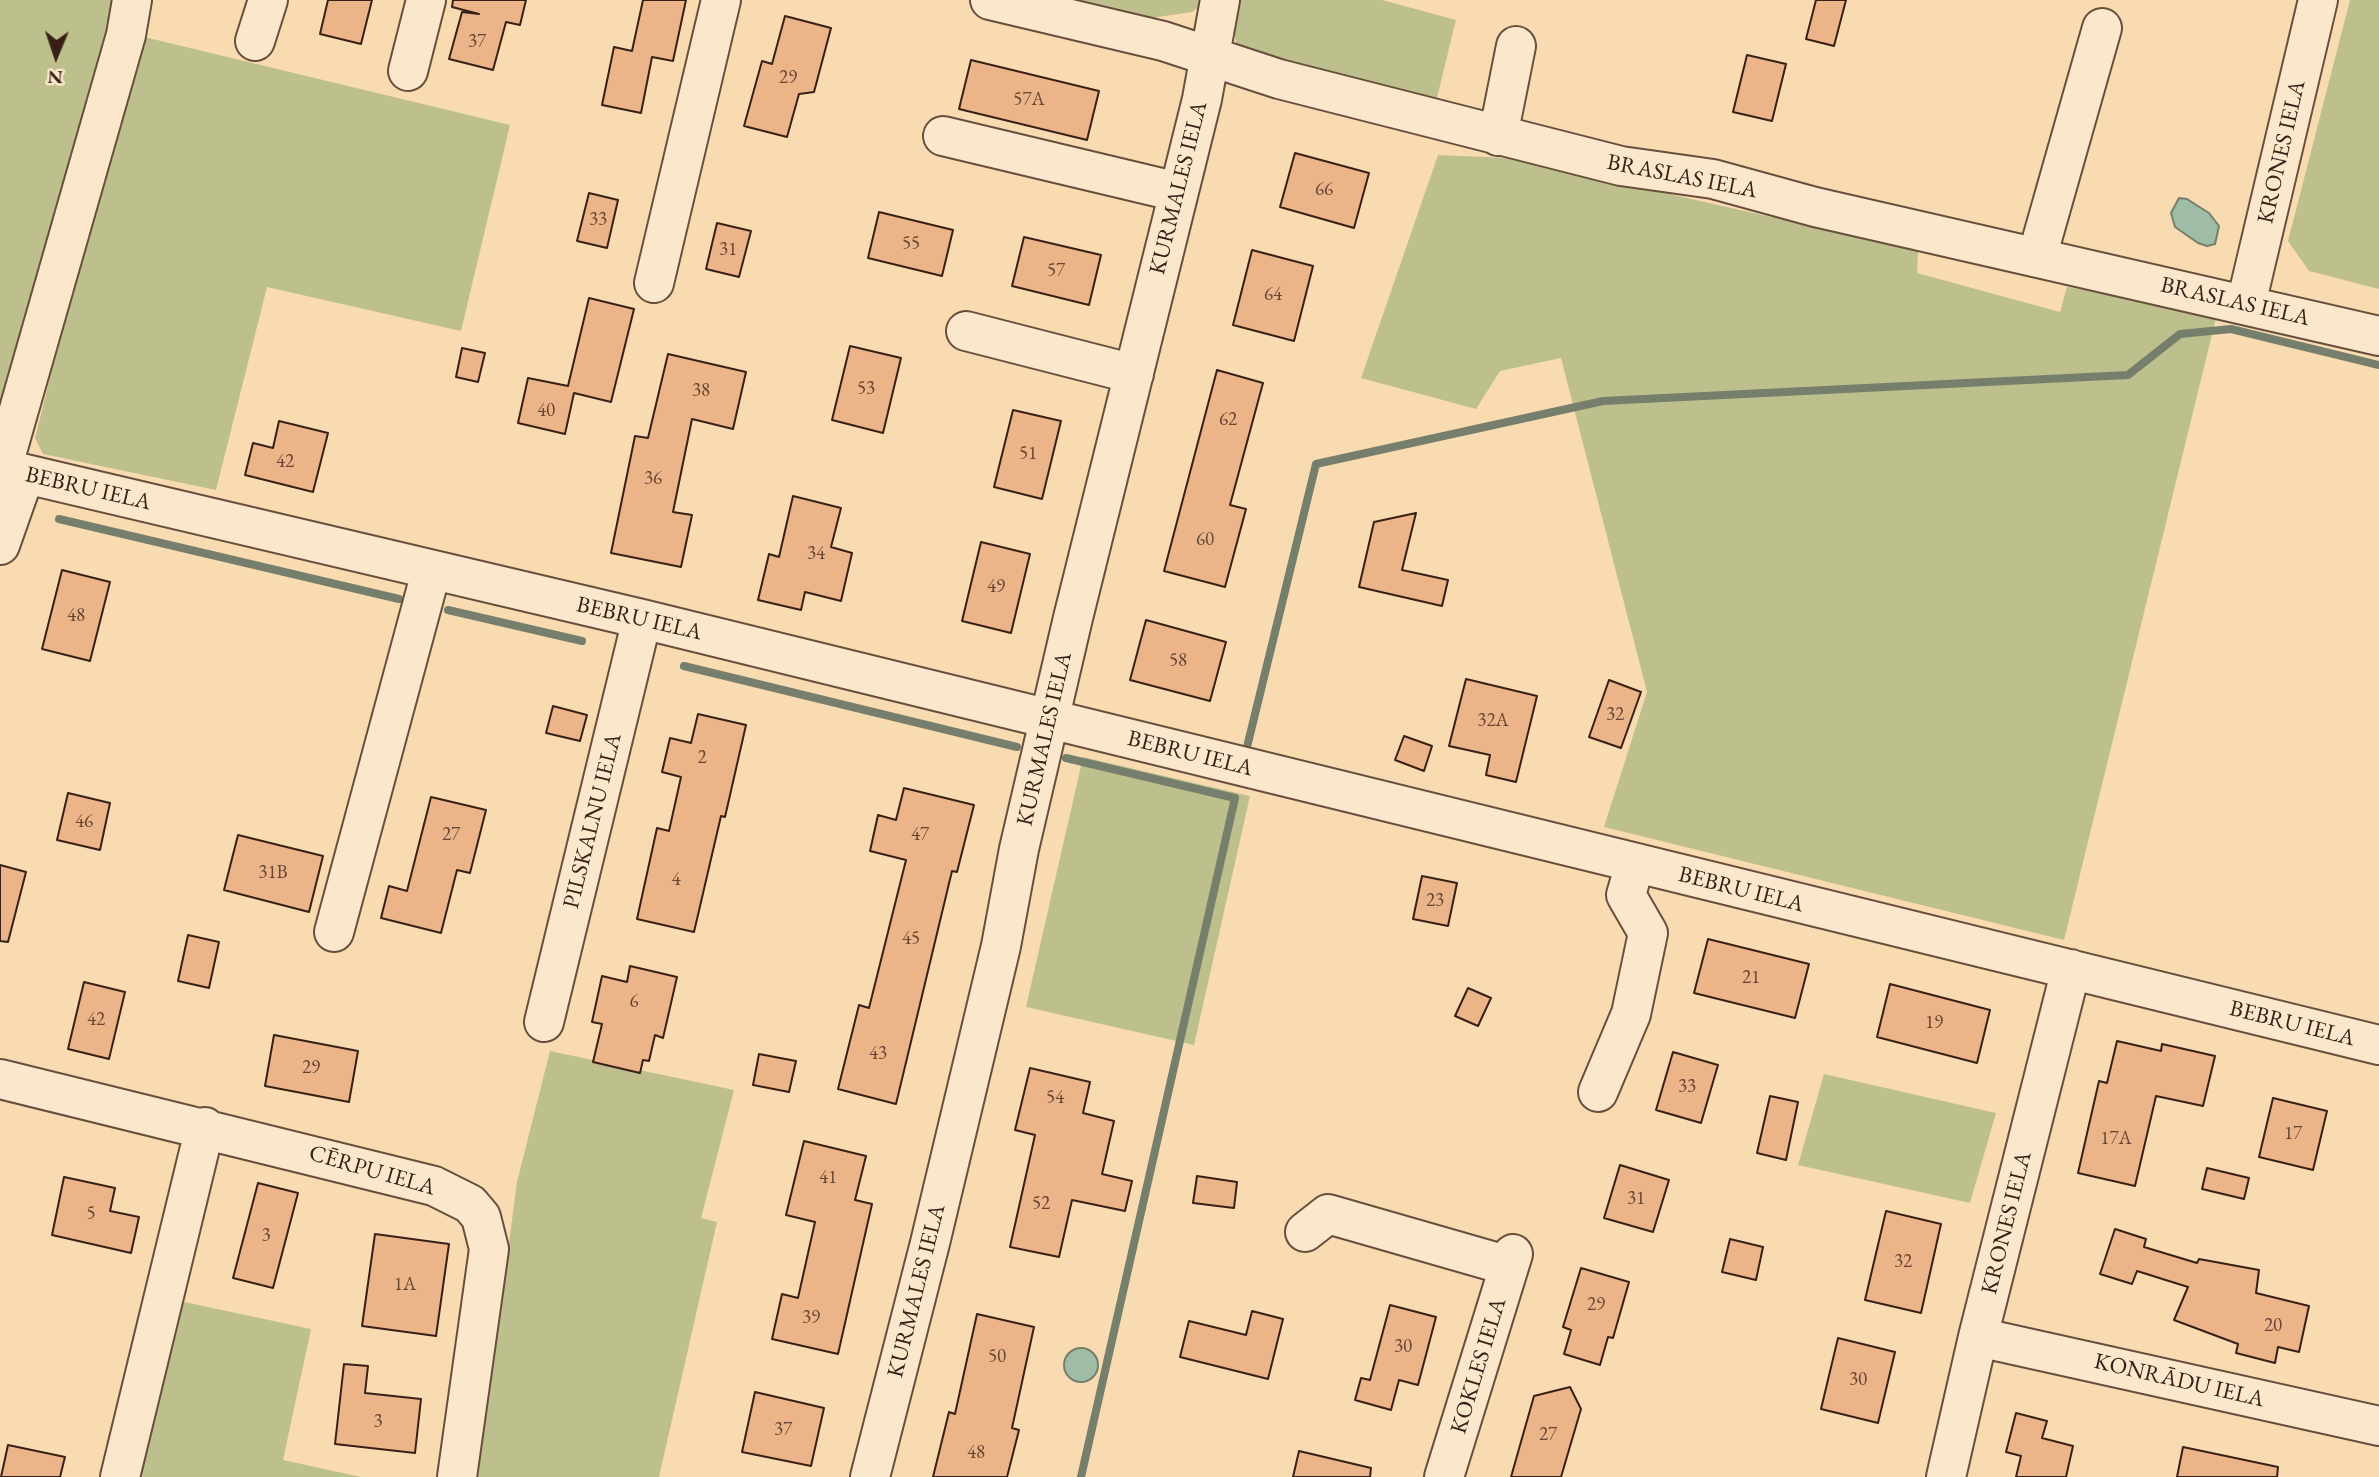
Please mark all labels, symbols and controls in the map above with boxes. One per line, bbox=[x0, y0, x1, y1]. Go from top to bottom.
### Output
north arrow bbox=[21, 21, 91, 91]
house number: 37 bbox=[468, 31, 486, 53]
text: N bbox=[47, 65, 63, 90]
house number: 29 bbox=[779, 67, 797, 89]
street label: KRONES IELA bbox=[2252, 78, 2312, 226]
house number: 57A bbox=[1013, 89, 1045, 111]
street label: KURMALES IELA bbox=[1144, 99, 1214, 277]
street label: BRASLAS IELA bbox=[1605, 149, 1759, 205]
house number: 66 bbox=[1315, 179, 1333, 201]
house number: 33 bbox=[589, 209, 607, 231]
house number: 55 bbox=[902, 233, 920, 255]
house number: 31 bbox=[719, 239, 737, 261]
house number: 57 bbox=[1047, 260, 1065, 282]
street label: BRASLAS IELA bbox=[2158, 271, 2312, 333]
house number: 64 bbox=[1264, 284, 1282, 306]
house number: 53 bbox=[857, 378, 875, 400]
house number: 38 bbox=[692, 380, 710, 402]
house number: 40 bbox=[537, 400, 555, 422]
house number: 62 bbox=[1219, 409, 1237, 431]
house number: 51 bbox=[1019, 443, 1037, 465]
house number: 42 bbox=[276, 451, 294, 473]
street label: BEBRU IELA bbox=[22, 461, 154, 517]
house number: 36 bbox=[644, 468, 662, 490]
house number: 60 bbox=[1196, 529, 1214, 551]
house number: 34 bbox=[807, 543, 825, 565]
house number: 49 bbox=[987, 576, 1005, 598]
street label: BEBRU IELA bbox=[573, 591, 705, 647]
house number: 48 bbox=[67, 605, 85, 627]
street label: KURMALES IELA bbox=[1012, 649, 1078, 829]
house number: 58 bbox=[1169, 650, 1187, 672]
house number: 32 bbox=[1606, 704, 1624, 726]
house number: 32A bbox=[1477, 710, 1509, 732]
street label: BEBRU IELA bbox=[1125, 725, 1255, 783]
street label: PILSKALNU IELA bbox=[558, 731, 628, 911]
house number: 2 bbox=[697, 747, 707, 769]
house number: 46 bbox=[75, 811, 93, 833]
house number: 27 bbox=[442, 824, 460, 846]
house number: 47 bbox=[911, 824, 929, 846]
street label: BEBRU IELA bbox=[1676, 861, 1806, 919]
house number: 31B bbox=[258, 862, 288, 884]
house number: 4 bbox=[671, 869, 681, 891]
house number: 23 bbox=[1426, 890, 1444, 912]
house number: 45 bbox=[902, 928, 920, 950]
house number: 21 bbox=[1742, 967, 1760, 989]
house number: 6 bbox=[629, 991, 639, 1013]
street label: BEBRU IELA bbox=[2227, 995, 2357, 1053]
house number: 42 bbox=[87, 1009, 105, 1031]
house number: 19 bbox=[1925, 1012, 1943, 1034]
house number: 43 bbox=[869, 1043, 887, 1065]
house number: 29 bbox=[302, 1057, 320, 1079]
house number: 33 bbox=[1678, 1076, 1696, 1098]
house number: 54 bbox=[1046, 1087, 1064, 1109]
house number: 17 bbox=[2284, 1123, 2302, 1145]
house number: 17A bbox=[2100, 1128, 2132, 1150]
street label: CĒRPU IELA bbox=[306, 1140, 438, 1202]
street label: KRONES IELA bbox=[1976, 1149, 2038, 1297]
house number: 41 bbox=[819, 1167, 837, 1189]
house number: 31 bbox=[1627, 1188, 1645, 1210]
house number: 52 bbox=[1032, 1193, 1050, 1215]
street label: KURMALES IELA bbox=[882, 1202, 952, 1380]
house number: 5 bbox=[86, 1203, 96, 1225]
house number: 3 bbox=[261, 1225, 271, 1247]
house number: 32 bbox=[1894, 1251, 1912, 1273]
house number: 1A bbox=[394, 1274, 416, 1296]
house number: 29 bbox=[1587, 1294, 1605, 1316]
street label: KOKLES IELA bbox=[1445, 1295, 1513, 1437]
house number: 39 bbox=[802, 1307, 820, 1329]
house number: 20 bbox=[2264, 1315, 2282, 1337]
house number: 30 bbox=[1394, 1336, 1412, 1358]
house number: 50 bbox=[988, 1346, 1006, 1368]
street label: KONRĀDU IELA bbox=[2091, 1348, 2267, 1414]
house number: 30 bbox=[1849, 1369, 1867, 1391]
house number: 3 bbox=[373, 1411, 383, 1433]
house number: 37 bbox=[774, 1419, 792, 1441]
house number: 27 bbox=[1539, 1424, 1557, 1446]
house number: 48 bbox=[967, 1442, 985, 1464]

